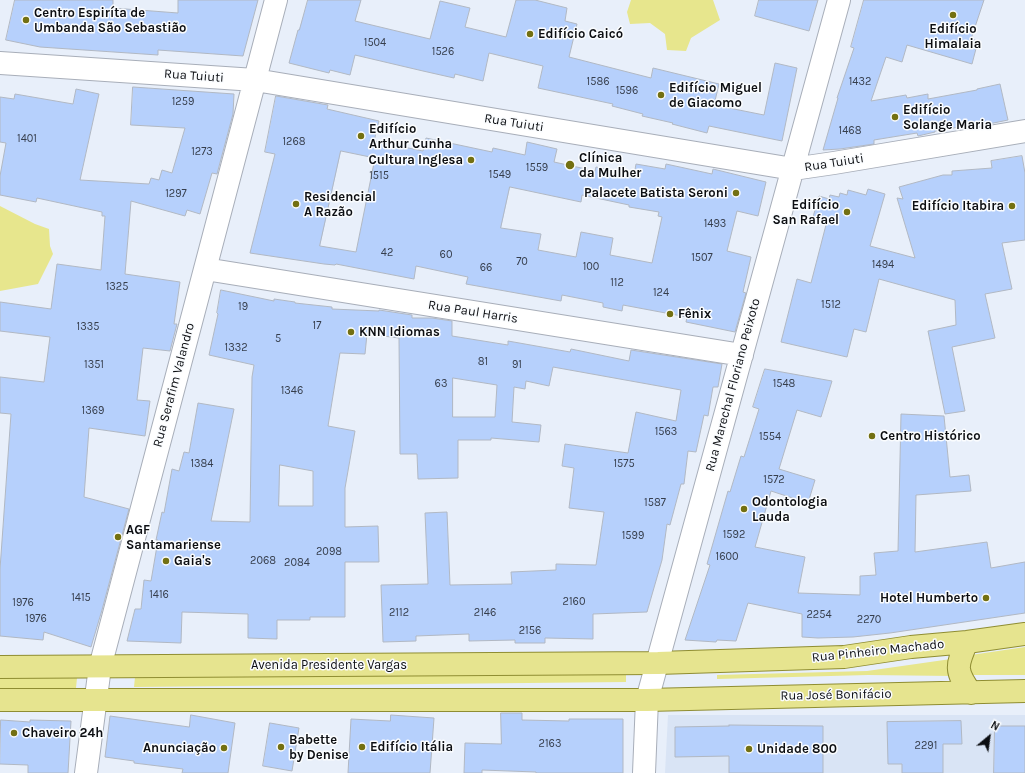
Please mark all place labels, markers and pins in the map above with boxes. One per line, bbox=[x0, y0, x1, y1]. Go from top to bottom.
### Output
place label: Centro Espiríta de Umbanda São Sebastião bbox=[34, 5, 186, 36]
marker: Edifício Himalaia bbox=[948, 10, 958, 20]
marker: Centro Espiríta de Umbanda São Sebastião bbox=[21, 15, 31, 25]
place label: Edifício Himalaia bbox=[925, 21, 981, 52]
place label: Edifício Caicó bbox=[538, 26, 623, 42]
marker: Edifício Caicó bbox=[525, 29, 535, 39]
place label: Edifício Miguel de Giacomo bbox=[669, 80, 762, 111]
marker: Edifício Miguel de Giacomo bbox=[656, 90, 666, 100]
place label: Edifício Solange Maria bbox=[903, 102, 992, 133]
marker: Edifício Solange Maria bbox=[890, 112, 900, 122]
place label: Edifício Arthur Cunha bbox=[369, 121, 452, 152]
marker: Edifício Arthur Cunha bbox=[356, 131, 366, 141]
place label: Clínica da Mulher bbox=[579, 150, 641, 181]
place label: Cultura Inglesa bbox=[368, 152, 463, 168]
marker: Cultura Inglesa bbox=[466, 155, 476, 165]
marker: Clínica da Mulher bbox=[564, 159, 576, 171]
place label: Palacete Batista Seroni bbox=[584, 185, 728, 201]
marker: Palacete Batista Seroni bbox=[731, 188, 741, 198]
place label: Residencial A Razão bbox=[304, 189, 376, 220]
place label: Edifício San Rafael bbox=[773, 197, 839, 228]
place label: Edifício Itabira bbox=[912, 198, 1004, 214]
marker: Residencial A Razão bbox=[291, 199, 301, 209]
marker: Edifício Itabira bbox=[1007, 201, 1017, 211]
marker: Edifício San Rafael bbox=[842, 207, 852, 217]
place label: Fênix bbox=[678, 306, 711, 322]
marker: Fênix bbox=[665, 309, 675, 319]
place label: KNN Idiomas bbox=[359, 324, 440, 340]
marker: KNN Idiomas bbox=[346, 327, 356, 337]
place label: Centro Histórico bbox=[880, 428, 980, 444]
marker: Centro Histórico bbox=[867, 431, 877, 441]
place label: Odontologia Lauda bbox=[752, 494, 828, 525]
marker: Odontologia Lauda bbox=[739, 504, 749, 514]
place label: AGF Santamariense bbox=[126, 522, 221, 553]
marker: AGF Santamariense bbox=[113, 532, 123, 542]
place label: Gaia's bbox=[174, 553, 211, 569]
marker: Gaia's bbox=[161, 556, 171, 566]
place label: Hotel Humberto bbox=[880, 590, 978, 606]
marker: Hotel Humberto bbox=[981, 593, 991, 603]
place label: Chaveiro 24h bbox=[22, 725, 103, 741]
marker: Chaveiro 24h bbox=[9, 728, 19, 738]
place label: Babette by Denise bbox=[289, 732, 349, 763]
place label: Edifício Itália bbox=[370, 739, 453, 755]
place label: Anunciação bbox=[143, 740, 216, 756]
place label: Unidade 800 bbox=[757, 741, 837, 757]
marker: Babette by Denise bbox=[276, 742, 286, 752]
marker: Edifício Itália bbox=[357, 742, 367, 752]
marker: Anunciação bbox=[219, 743, 229, 753]
marker: Unidade 800 bbox=[744, 744, 754, 754]

